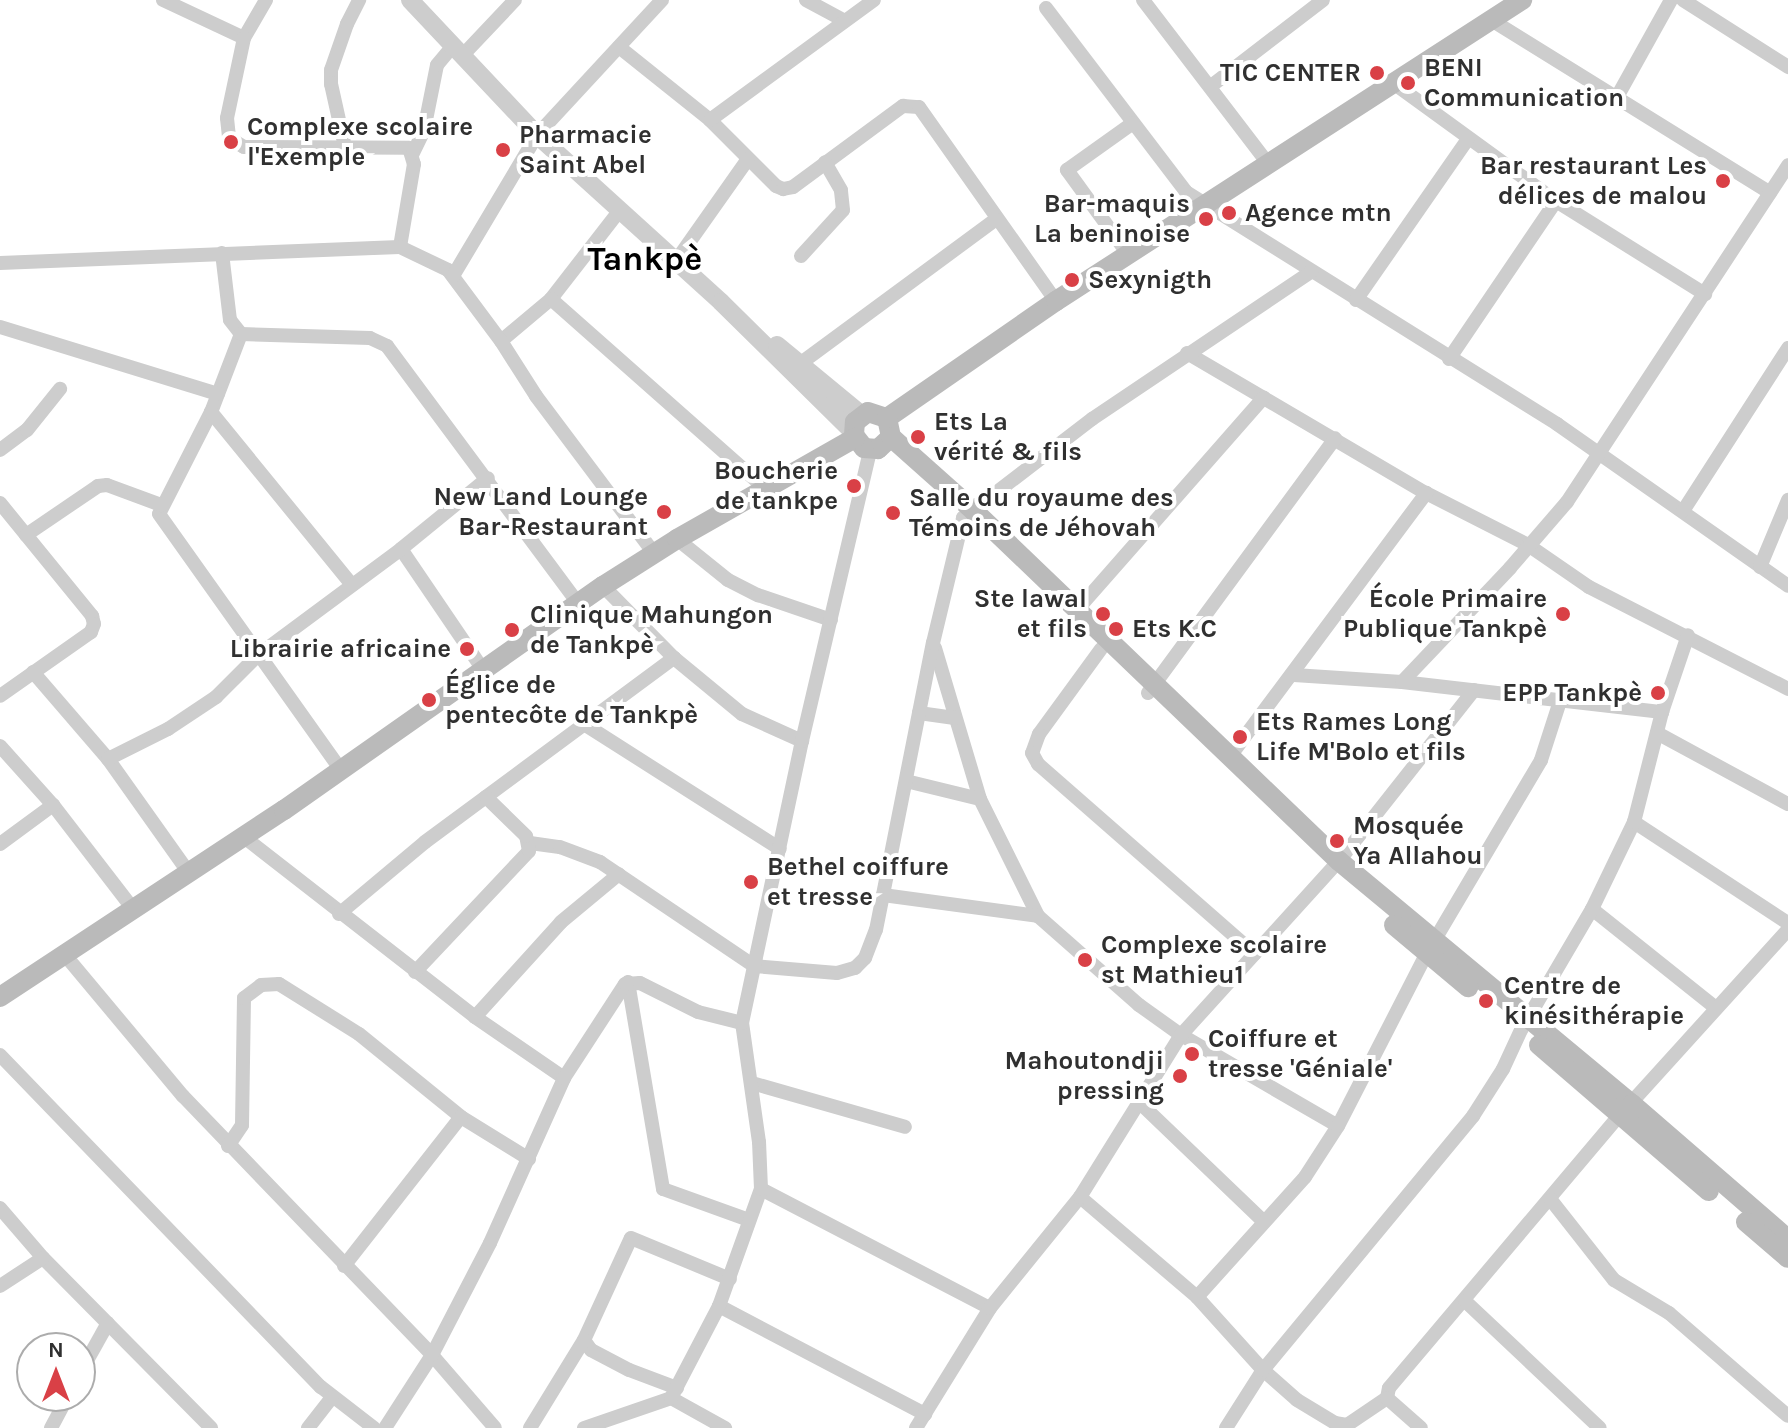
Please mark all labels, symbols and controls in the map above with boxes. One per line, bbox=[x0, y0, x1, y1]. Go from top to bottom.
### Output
place label: BENI Communication bbox=[1424, 52, 1624, 114]
place label: TIC CENTER bbox=[1220, 57, 1361, 89]
marker: TIC CENTER bbox=[1368, 64, 1386, 82]
marker: BENI Communication bbox=[1399, 74, 1417, 92]
place label: Complexe scolaire l'Exemple bbox=[247, 111, 473, 172]
place label: Pharmacie Saint Abel bbox=[519, 119, 652, 180]
marker: Complexe scolaire l'Exemple bbox=[222, 133, 240, 151]
marker: Pharmacie Saint Abel bbox=[494, 141, 512, 159]
place label: Bar restaurant Les délices de malou bbox=[1480, 150, 1707, 212]
marker: Bar restaurant Les délices de malou bbox=[1714, 172, 1732, 190]
place label: Bar-maquis La beninoise bbox=[1034, 188, 1190, 250]
place label: Agence mtn bbox=[1245, 197, 1392, 229]
marker: Agence mtn bbox=[1220, 204, 1238, 222]
marker: Bar-maquis La beninoise bbox=[1197, 210, 1215, 228]
district label: Tankpè bbox=[588, 240, 702, 280]
place label: Sexynigth bbox=[1088, 264, 1212, 296]
marker: Sexynigth bbox=[1063, 271, 1081, 289]
place label: Ets La vérité & fils bbox=[934, 406, 1082, 468]
marker: Ets La vérité & fils bbox=[909, 428, 927, 446]
place label: Boucherie de tankpe bbox=[714, 455, 838, 516]
marker: Boucherie de tankpe bbox=[845, 477, 863, 495]
place label: New Land Lounge Bar-Restaurant bbox=[434, 481, 648, 542]
place label: Salle du royaume des Témoins de Jéhovah bbox=[909, 482, 1174, 544]
marker: New Land Lounge Bar-Restaurant bbox=[655, 503, 673, 521]
marker: Salle du royaume des Témoins de Jéhovah bbox=[884, 504, 902, 522]
place label: Ste lawal et fils bbox=[974, 583, 1087, 644]
place label: École Primaire Publique Tankpè bbox=[1343, 583, 1547, 644]
place label: Clinique Mahungon de Tankpè bbox=[530, 599, 773, 660]
marker: Ste lawal et fils bbox=[1094, 605, 1112, 623]
marker: École Primaire Publique Tankpè bbox=[1554, 605, 1572, 623]
place label: Ets K.C bbox=[1132, 613, 1217, 645]
marker: Clinique Mahungon de Tankpè bbox=[501, 619, 523, 641]
marker: Ets K.C bbox=[1107, 620, 1125, 638]
place label: Librairie africaine bbox=[230, 633, 451, 665]
marker: Librairie africaine bbox=[458, 640, 476, 658]
place label: Églice de pentecôte de Tankpè bbox=[445, 669, 698, 730]
place label: EPP Tankpè bbox=[1502, 677, 1642, 709]
marker: EPP Tankpè bbox=[1649, 684, 1667, 702]
marker: Églice de pentecôte de Tankpè bbox=[420, 691, 438, 709]
place label: Ets Rames Long Life M'Bolo et fils bbox=[1256, 706, 1466, 768]
marker: Ets Rames Long Life M'Bolo et fils bbox=[1231, 728, 1249, 746]
place label: Mosquée Ya Allahou bbox=[1353, 810, 1483, 872]
marker: Mosquée Ya Allahou bbox=[1328, 832, 1346, 850]
place label: Bethel coiffure et tresse bbox=[767, 851, 949, 912]
marker: Bethel coiffure et tresse bbox=[742, 873, 760, 891]
place label: Complexe scolaire st Mathieu1 bbox=[1101, 929, 1327, 990]
marker: Complexe scolaire st Mathieu1 bbox=[1076, 951, 1094, 969]
place label: Centre de kinésithérapie bbox=[1504, 970, 1684, 1032]
marker: Centre de kinésithérapie bbox=[1475, 990, 1497, 1012]
place label: Coiffure et tresse 'Géniale' bbox=[1208, 1023, 1392, 1084]
place label: Mahoutondji pressing bbox=[1004, 1045, 1164, 1106]
marker: Coiffure et tresse 'Géniale' bbox=[1183, 1045, 1201, 1063]
marker: Mahoutondji pressing bbox=[1171, 1067, 1189, 1085]
north arrow bbox=[16, 1332, 96, 1412]
text: N bbox=[48, 1337, 64, 1363]

